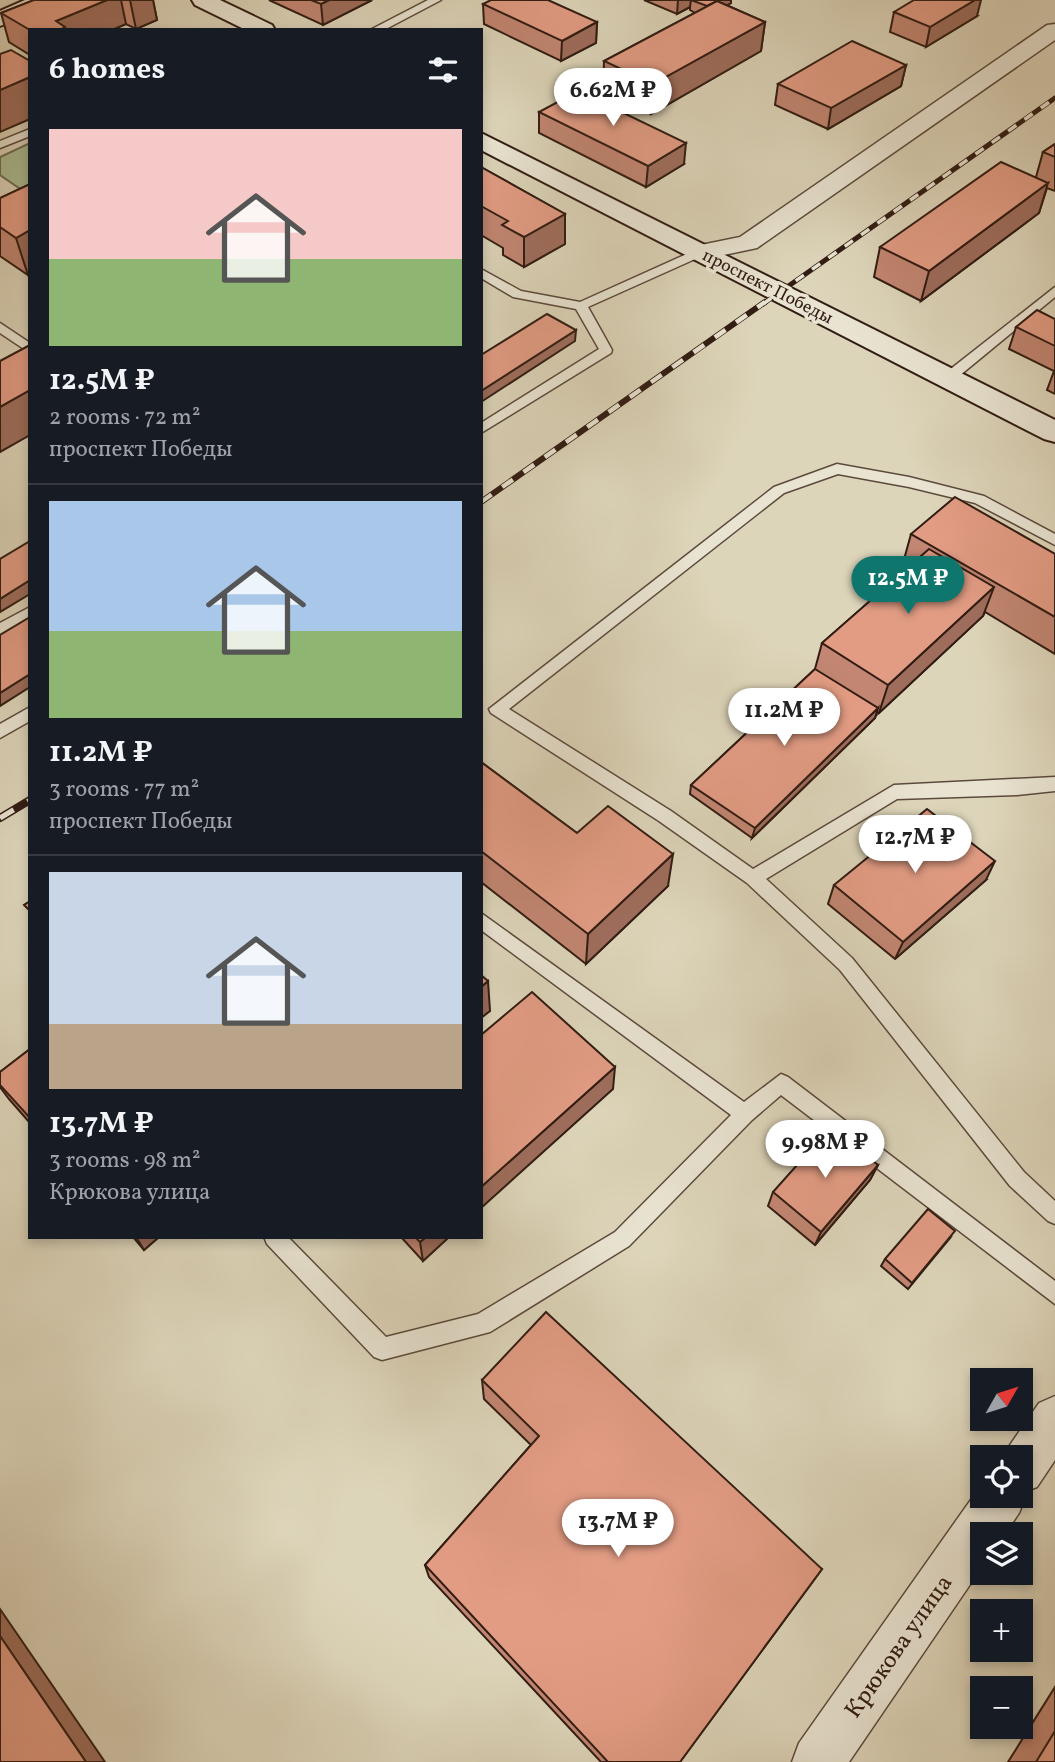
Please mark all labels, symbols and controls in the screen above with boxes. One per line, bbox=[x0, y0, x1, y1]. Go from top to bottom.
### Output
text: 6 homes bbox=[49, 49, 165, 91]
icon: filters bbox=[424, 51, 462, 89]
pin: 6.62M ₽ bbox=[548, 68, 678, 128]
text: 6.62M ₽ bbox=[570, 75, 656, 107]
icon: home bbox=[193, 175, 319, 301]
street label: проспект Победы bbox=[698, 244, 837, 331]
text: 12.5M ₽ bbox=[49, 360, 155, 402]
text: 2 rooms · 72 m² bbox=[49, 402, 200, 434]
text: проспект Победы bbox=[49, 434, 232, 466]
icon: home bbox=[193, 547, 319, 673]
pin: 12.5M ₽ bbox=[843, 556, 973, 616]
text: 12.5M ₽ bbox=[867, 563, 949, 595]
pin: 11.2M ₽ bbox=[719, 688, 849, 748]
text: 11.2M ₽ bbox=[744, 695, 824, 727]
text: 11.2M ₽ bbox=[49, 732, 153, 774]
text: 3 rooms · 77 m² bbox=[49, 774, 199, 806]
text: проспект Победы bbox=[49, 806, 232, 838]
pin: 12.7M ₽ bbox=[850, 816, 980, 875]
text: 12.7M ₽ bbox=[875, 822, 955, 854]
icon: home bbox=[193, 918, 319, 1044]
text: 13.7M ₽ bbox=[49, 1103, 154, 1145]
pin: 9.98M ₽ bbox=[760, 1120, 890, 1180]
text: 9.98M ₽ bbox=[781, 1127, 869, 1159]
text: 3 rooms · 98 m² bbox=[49, 1145, 201, 1177]
text: Крюкова улица bbox=[49, 1177, 210, 1209]
north arrow bbox=[970, 1368, 1032, 1432]
map controls bbox=[970, 1368, 1033, 1739]
button: locate bbox=[970, 1445, 1033, 1508]
pin: 13.7M ₽ bbox=[553, 1500, 683, 1559]
text: 13.7M ₽ bbox=[578, 1506, 658, 1538]
button: layers bbox=[970, 1522, 1033, 1585]
street label: Крюкова улица bbox=[837, 1568, 962, 1726]
button: + bbox=[970, 1599, 1033, 1662]
button: − bbox=[970, 1676, 1033, 1739]

